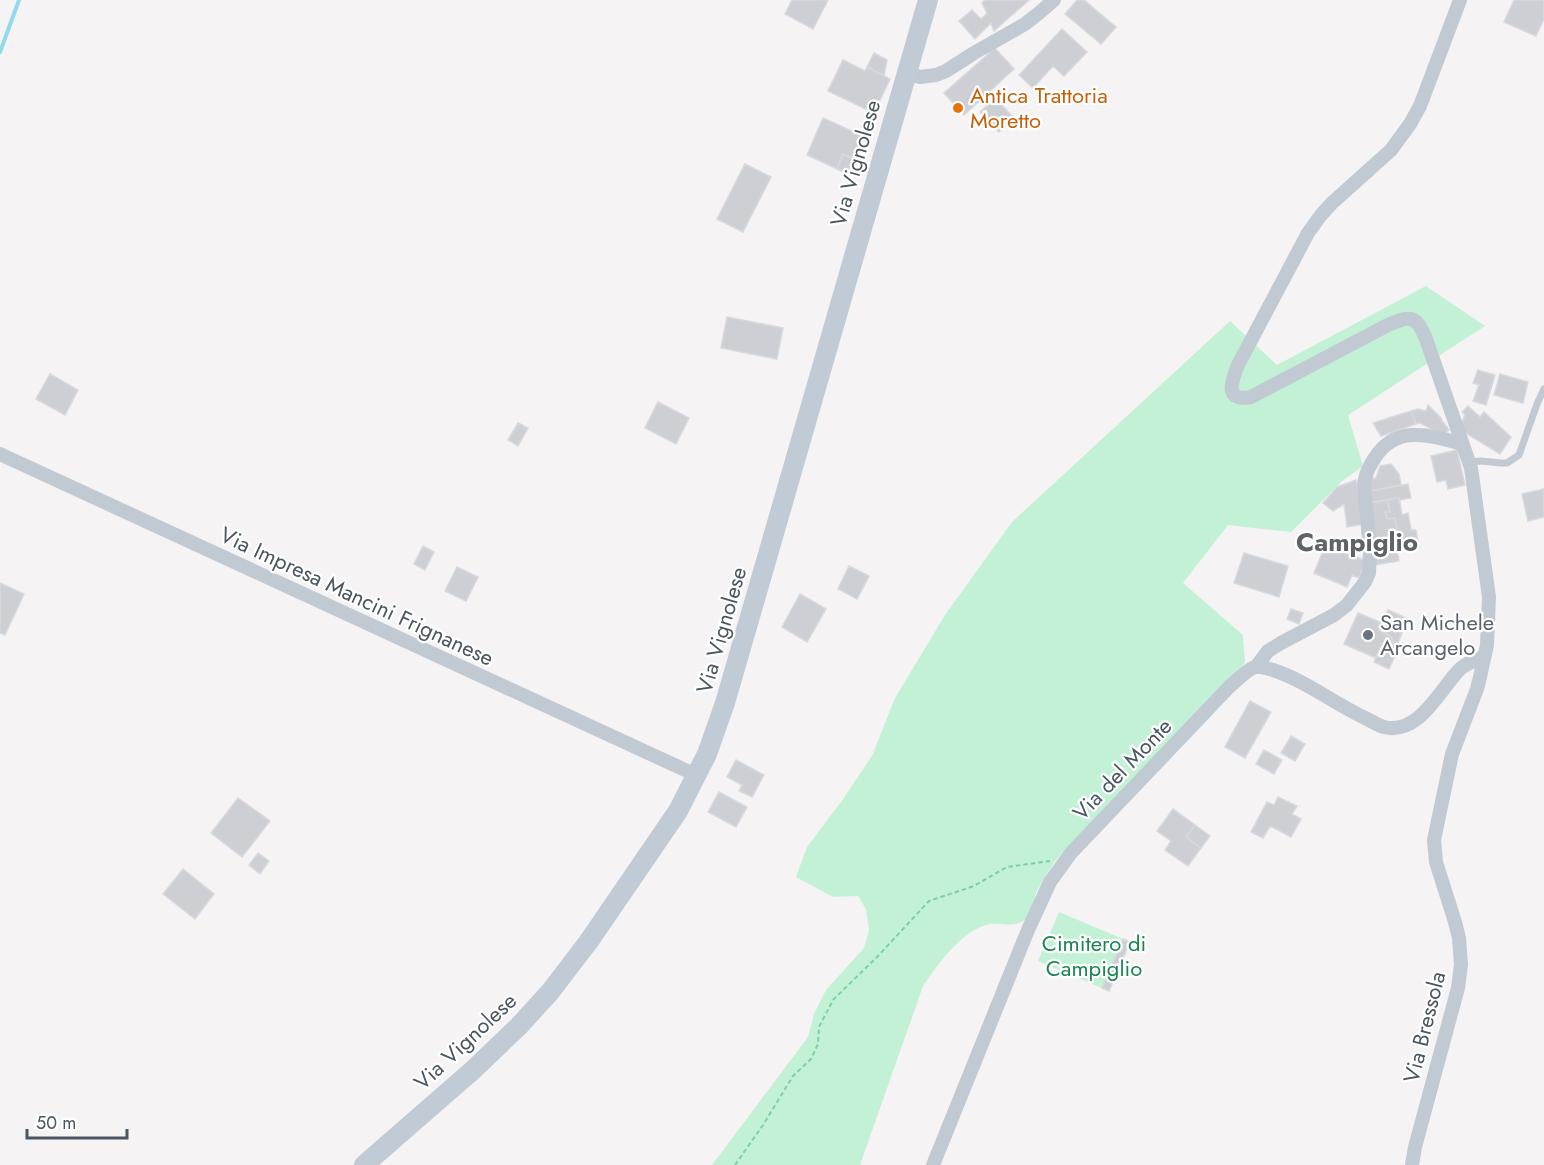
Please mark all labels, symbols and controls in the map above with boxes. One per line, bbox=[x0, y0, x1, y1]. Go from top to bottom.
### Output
place label: Antica Trattoria Moretto bbox=[970, 79, 1108, 136]
street label: Via Vignolese bbox=[822, 96, 888, 230]
marker: Antica Trattoria Moretto bbox=[951, 101, 965, 115]
street label: Via Impresa Mancini Frignanese bbox=[215, 518, 499, 674]
district label: Campiglio bbox=[1296, 523, 1418, 561]
street label: Via Vignolese bbox=[688, 563, 754, 697]
place label: San Michele Arcangelo bbox=[1380, 606, 1494, 663]
marker: San Michele Arcangelo bbox=[1361, 628, 1375, 642]
street label: Via del Monte bbox=[1065, 711, 1179, 827]
park label: Cimitero di Campiglio bbox=[1042, 927, 1146, 984]
street label: Via Bressola bbox=[1395, 968, 1453, 1086]
street label: Via Vignolese bbox=[406, 985, 524, 1097]
scale bar bbox=[27, 1102, 128, 1140]
text: 50 m bbox=[36, 1110, 76, 1136]

